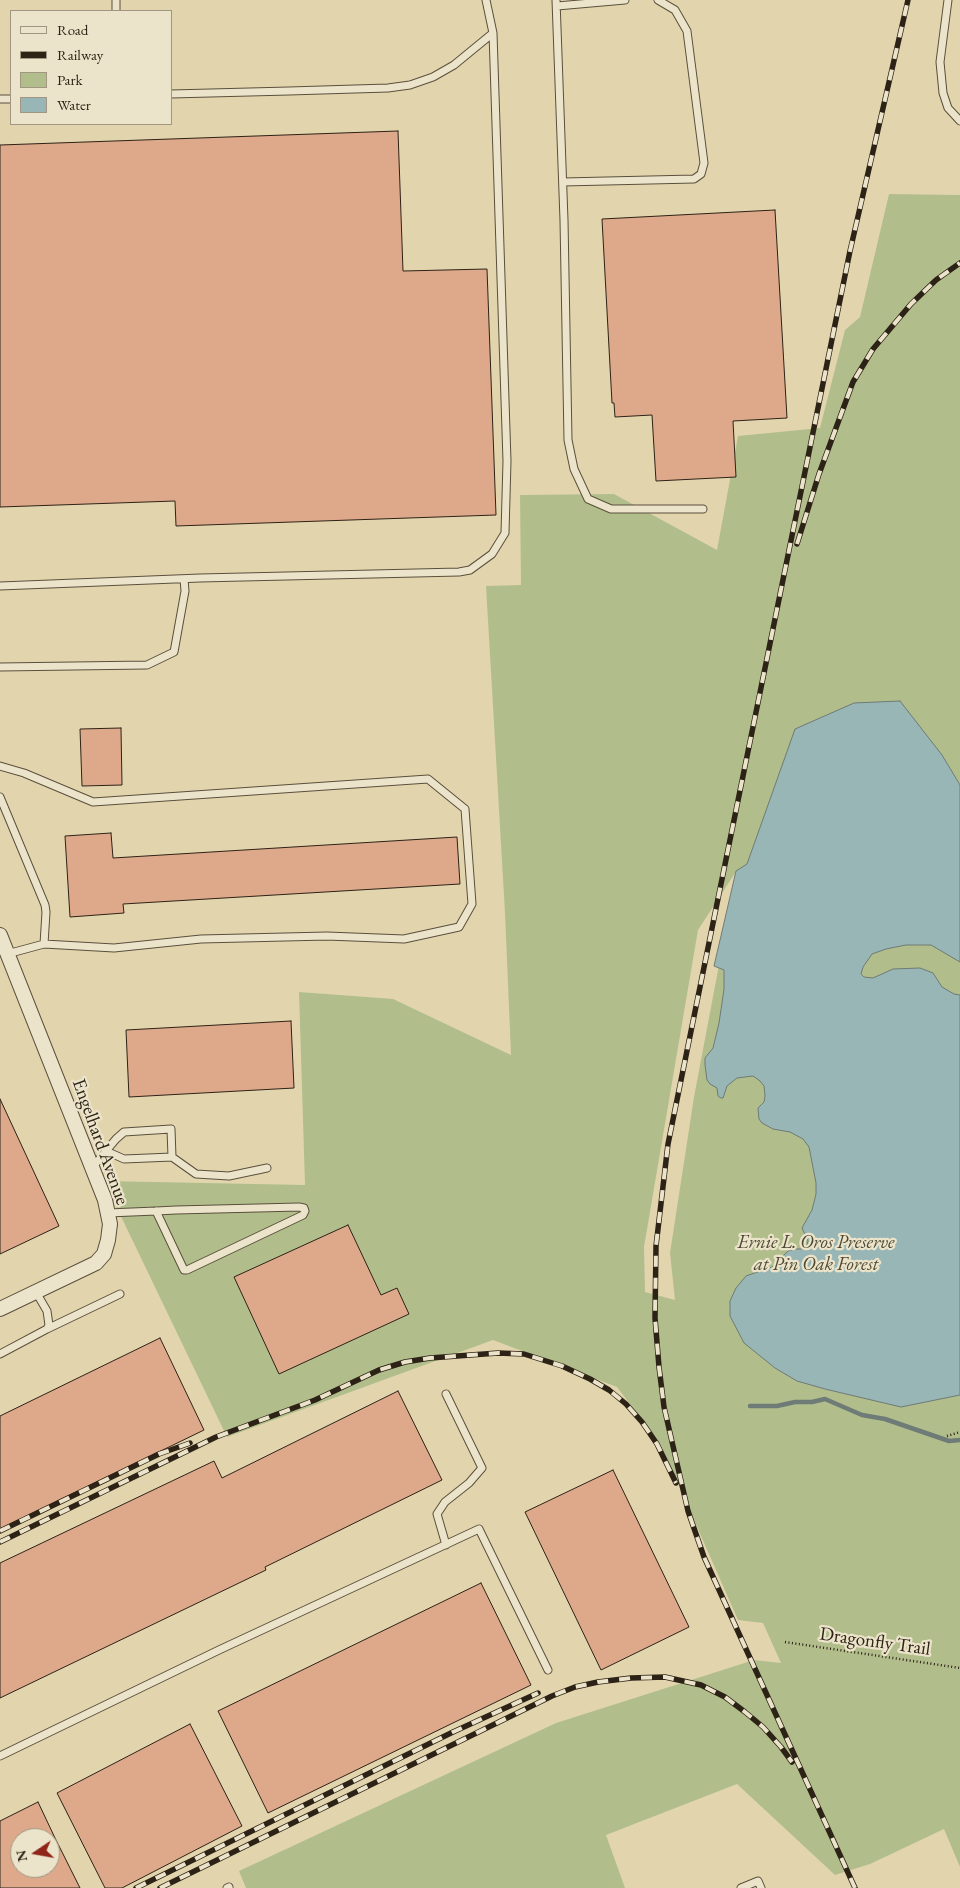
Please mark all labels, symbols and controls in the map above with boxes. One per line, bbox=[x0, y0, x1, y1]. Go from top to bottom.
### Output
legend bbox=[10, 10, 172, 125]
text: Road bbox=[57, 20, 88, 39]
text: Railway bbox=[57, 45, 103, 64]
text: Park bbox=[57, 70, 83, 89]
text: Water bbox=[57, 95, 91, 114]
street label: Engelhard Avenue bbox=[67, 1076, 133, 1208]
park label: Ernie L. Oros Preserve at Pin Oak Forest bbox=[738, 1232, 894, 1276]
street label: Dragonfly Trail bbox=[818, 1623, 932, 1661]
north arrow bbox=[10, 1828, 60, 1878]
text: N bbox=[11, 1849, 31, 1863]

